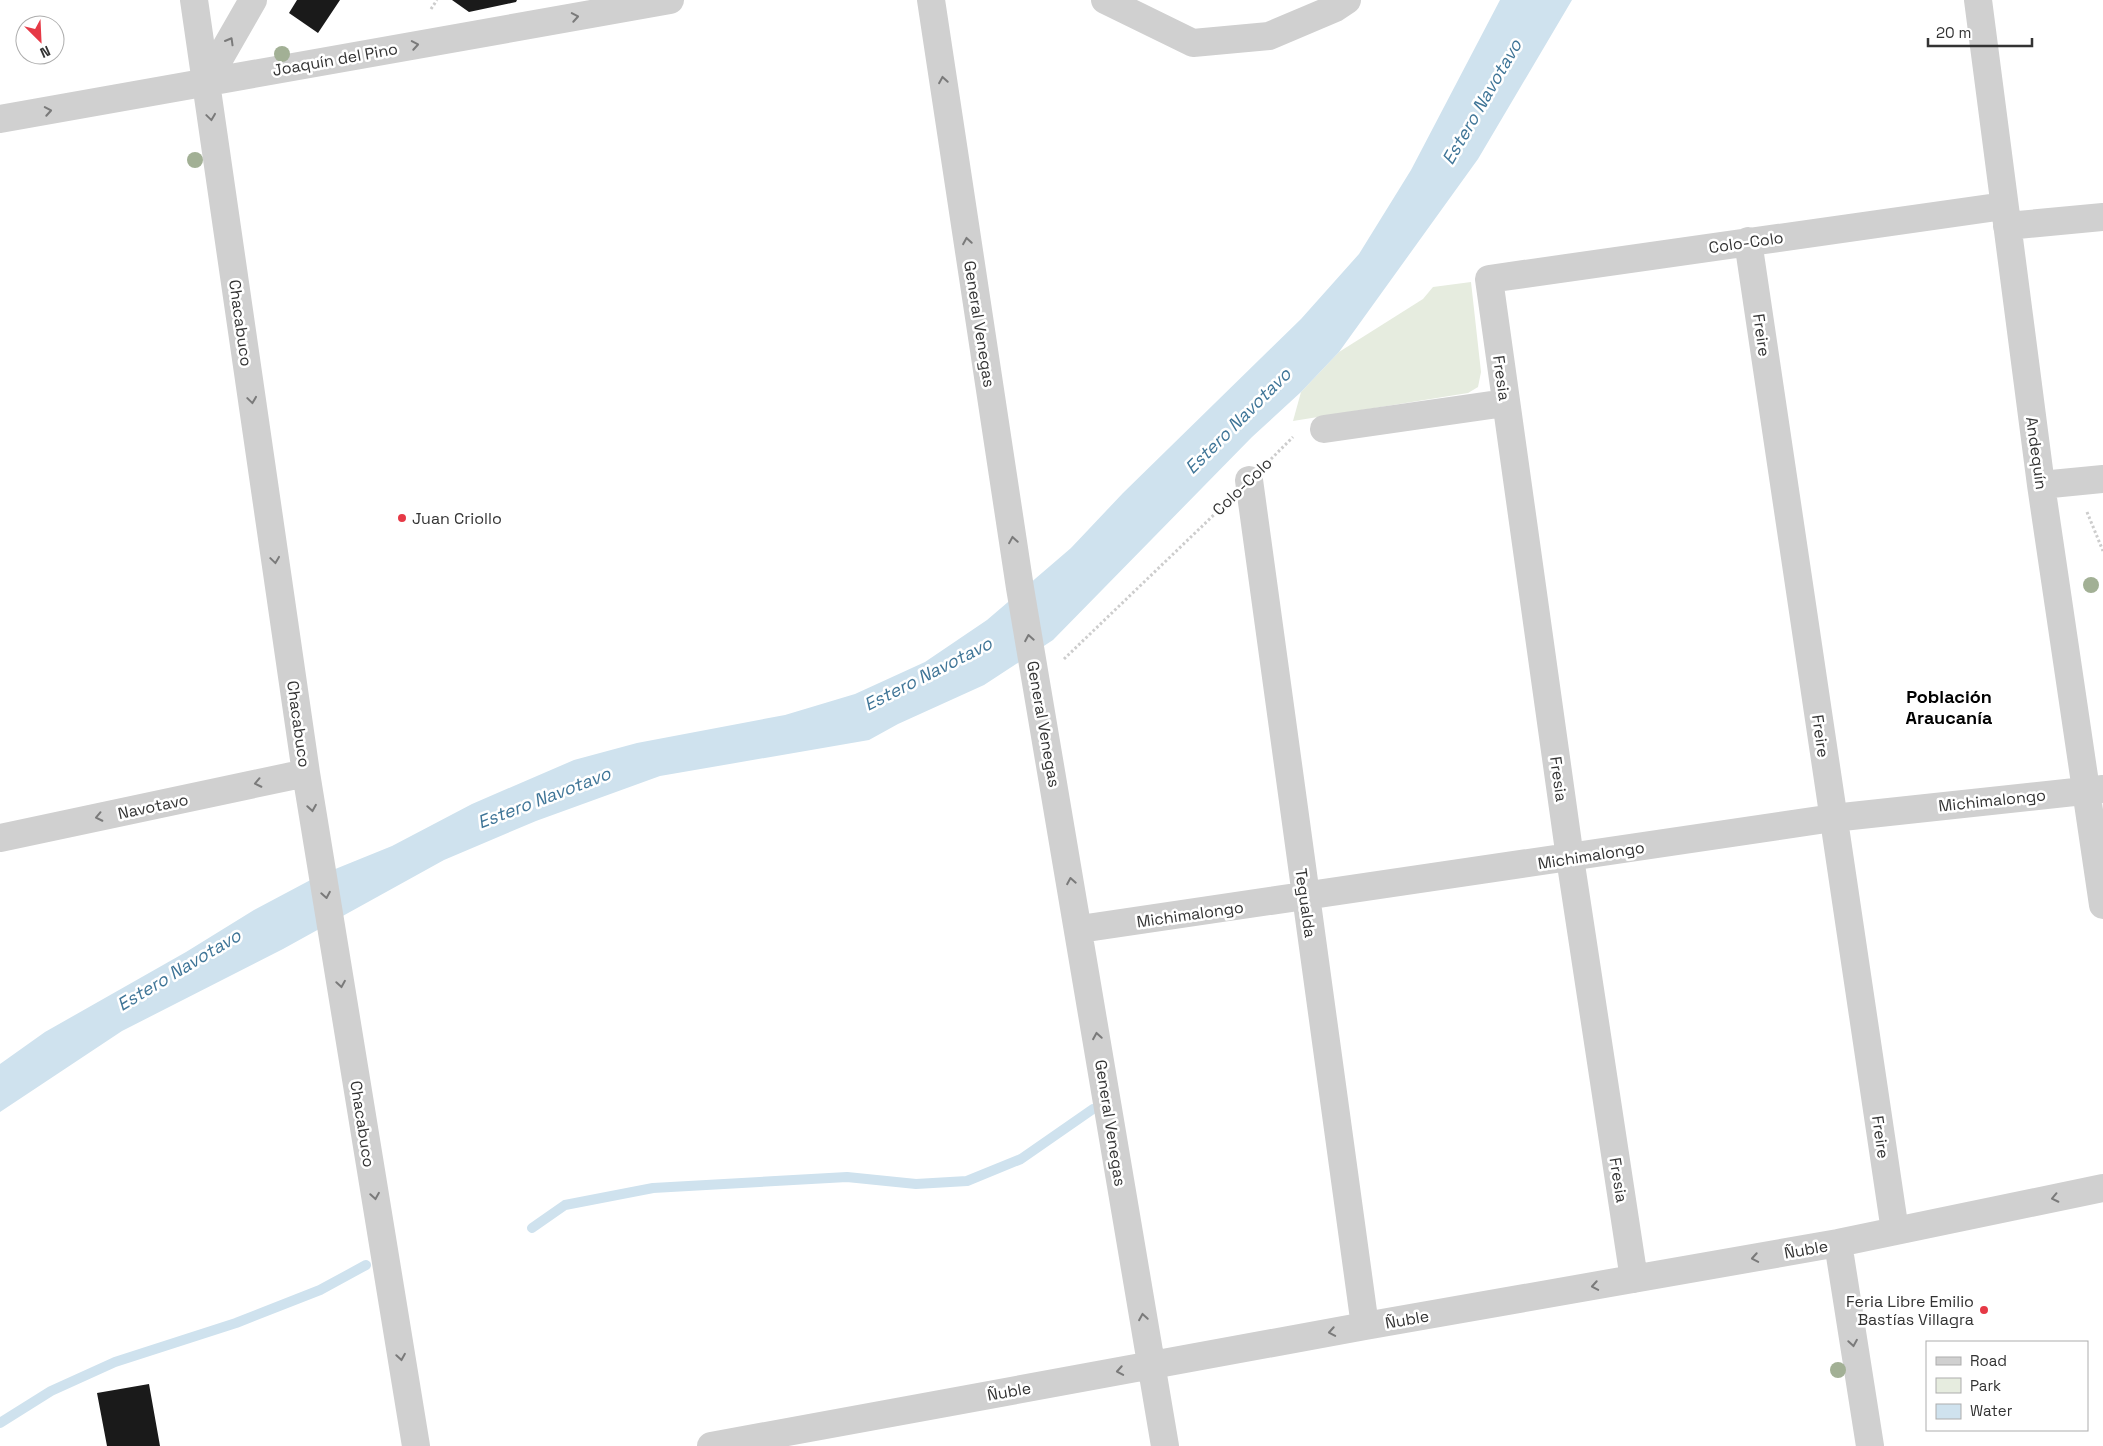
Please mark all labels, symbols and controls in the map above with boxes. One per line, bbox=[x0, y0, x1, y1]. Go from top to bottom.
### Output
one-way arrow bbox=[570, 12, 579, 23]
north arrow bbox=[15, 15, 65, 65]
scale bar bbox=[1928, 15, 2032, 47]
text: 20 m bbox=[1936, 23, 1971, 42]
water label: Estero Navotavo bbox=[1436, 34, 1527, 168]
one-way arrow bbox=[223, 37, 233, 46]
street label: Joaquín del Pino bbox=[271, 38, 399, 81]
one-way arrow bbox=[410, 41, 419, 51]
text: N bbox=[37, 42, 53, 62]
one-way arrow bbox=[938, 76, 948, 85]
one-way arrow bbox=[44, 106, 52, 116]
one-way arrow bbox=[206, 113, 216, 122]
street label: Colo-Colo bbox=[1707, 227, 1785, 258]
one-way arrow bbox=[962, 237, 973, 245]
street label: General Venegas bbox=[959, 259, 1000, 389]
street label: Chacabuco bbox=[224, 278, 257, 368]
street label: Freire bbox=[1748, 312, 1775, 358]
street label: Fresia bbox=[1488, 354, 1515, 402]
water label: Estero Navotavo bbox=[1180, 362, 1296, 479]
one-way arrow bbox=[246, 396, 257, 404]
street label: Andequín bbox=[2021, 415, 2052, 491]
street label: Colo-Colo bbox=[1208, 453, 1277, 520]
place label: Juan Criollo bbox=[412, 508, 502, 529]
marker: Juan Criollo bbox=[396, 512, 408, 524]
one-way arrow bbox=[1008, 536, 1018, 544]
one-way arrow bbox=[270, 556, 280, 565]
water label: Estero Navotavo bbox=[860, 631, 996, 716]
one-way arrow bbox=[1024, 633, 1034, 642]
street label: General Venegas bbox=[1022, 659, 1065, 789]
street label: Chacabuco bbox=[282, 679, 315, 769]
district label: Población Araucanía bbox=[1906, 685, 1993, 729]
street label: Freire bbox=[1807, 713, 1834, 759]
street label: Fresia bbox=[1545, 755, 1572, 803]
water label: Estero Navotavo bbox=[474, 761, 614, 833]
one-way arrow bbox=[254, 778, 263, 788]
street label: Michimalongo bbox=[1937, 784, 2047, 817]
street label: Navotavo bbox=[116, 789, 190, 824]
one-way arrow bbox=[306, 803, 316, 812]
one-way arrow bbox=[95, 811, 104, 822]
street label: Michimalongo bbox=[1536, 837, 1646, 874]
street label: Tegualda bbox=[1290, 867, 1321, 939]
one-way arrow bbox=[1067, 877, 1077, 886]
one-way arrow bbox=[320, 892, 331, 900]
street label: Michimalongo bbox=[1135, 897, 1245, 932]
water label: Estero Navotavo bbox=[113, 923, 246, 1016]
one-way arrow bbox=[335, 980, 345, 988]
one-way arrow bbox=[1092, 1031, 1103, 1039]
street label: General Venegas bbox=[1090, 1058, 1131, 1188]
street label: Chacabuco bbox=[345, 1079, 380, 1169]
street label: Freire bbox=[1867, 1114, 1894, 1160]
street label: Fresia bbox=[1605, 1156, 1632, 1204]
one-way arrow bbox=[370, 1192, 380, 1201]
one-way arrow bbox=[2051, 1192, 2060, 1202]
street label: Ñuble bbox=[1783, 1235, 1830, 1264]
one-way arrow bbox=[1751, 1252, 1759, 1262]
one-way arrow bbox=[1591, 1280, 1599, 1290]
place label: Feria Libre Emilio Bastías Villagra bbox=[1846, 1291, 1974, 1330]
marker: Feria Libre Emilio Bastías Villagra bbox=[1978, 1304, 1990, 1316]
street label: Ñuble bbox=[1384, 1305, 1431, 1334]
one-way arrow bbox=[1138, 1313, 1149, 1321]
one-way arrow bbox=[1327, 1327, 1336, 1337]
one-way arrow bbox=[1848, 1339, 1858, 1348]
legend bbox=[1926, 1341, 2088, 1431]
text: Road bbox=[1970, 1351, 2007, 1370]
one-way arrow bbox=[396, 1352, 406, 1361]
one-way arrow bbox=[1116, 1365, 1124, 1375]
text: Park bbox=[1970, 1376, 2001, 1395]
street label: Ñuble bbox=[986, 1377, 1033, 1406]
text: Water bbox=[1970, 1401, 2013, 1420]

